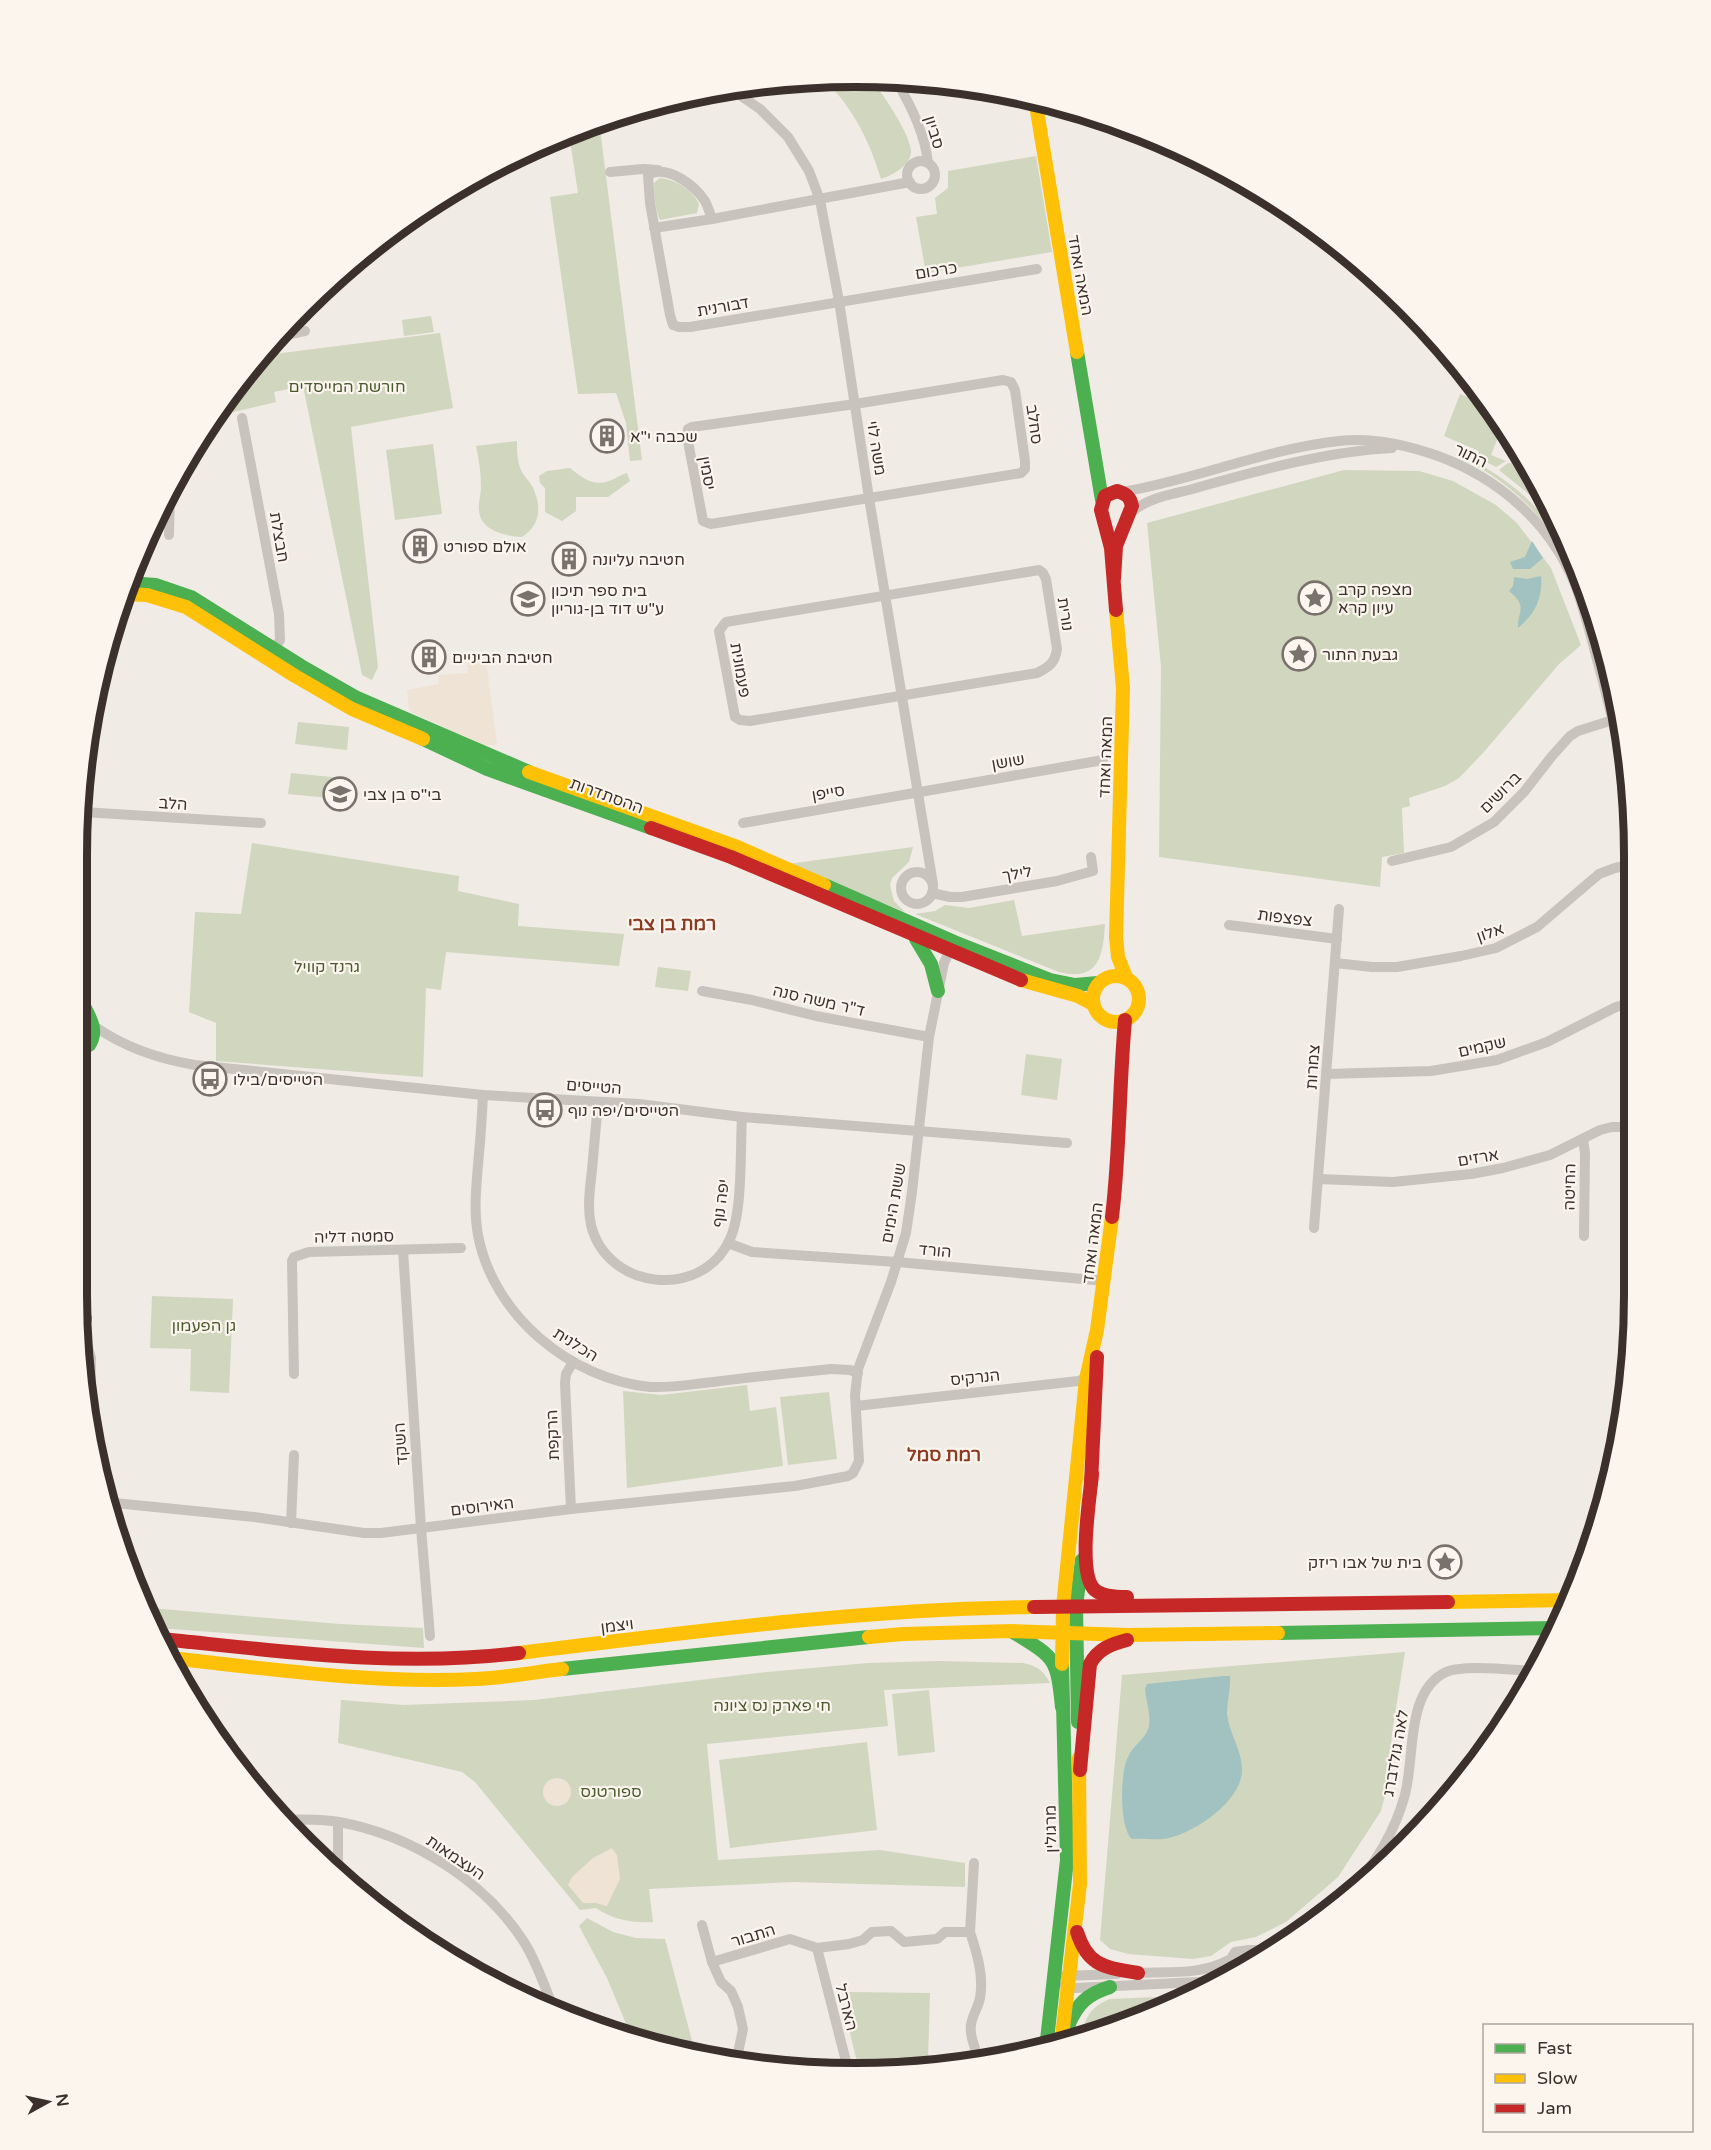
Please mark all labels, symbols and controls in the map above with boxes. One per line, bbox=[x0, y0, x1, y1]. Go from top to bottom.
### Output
street label: סביון bbox=[920, 113, 949, 151]
street label: המאה ואחד bbox=[1063, 233, 1097, 317]
street label: כרכום bbox=[914, 258, 959, 284]
street label: דבורנית bbox=[695, 293, 751, 321]
park label: חורשת המייסדים bbox=[288, 377, 406, 397]
street label: סחלב bbox=[1021, 403, 1047, 445]
building icon: שכבה י"א bbox=[589, 418, 625, 454]
street label: משה לוי bbox=[862, 419, 890, 477]
place label: שכבה י"א bbox=[630, 427, 698, 447]
street label: התור bbox=[1450, 439, 1491, 473]
street label: יסמין bbox=[694, 455, 720, 492]
street label: חבצלת bbox=[265, 510, 293, 564]
building icon: אולם ספורט bbox=[402, 528, 438, 564]
place label: אולם ספורט bbox=[443, 537, 527, 557]
building icon: חטיבה עליונה bbox=[551, 541, 587, 577]
place label: חטיבה עליונה bbox=[592, 550, 685, 570]
place icon: מצפה קרב עיון קרא bbox=[1297, 580, 1333, 616]
place label: מצפה קרב עיון קרא bbox=[1338, 580, 1412, 618]
school or university icon: בית ספר תיכון ע"ש דוד בן-גוריון bbox=[510, 581, 546, 617]
place label: בית ספר תיכון ע"ש דוד בן-גוריון bbox=[551, 581, 664, 619]
street label: נורית bbox=[1052, 596, 1078, 633]
place icon: גבעת התור bbox=[1281, 636, 1317, 672]
building icon: חטיבת הביניים bbox=[411, 639, 447, 675]
street label: פעמונית bbox=[725, 641, 755, 699]
place label: גבעת התור bbox=[1322, 645, 1398, 665]
place label: חטיבת הביניים bbox=[452, 648, 553, 668]
street label: המאה ואחד bbox=[1095, 716, 1117, 798]
street label: שושן bbox=[990, 749, 1026, 775]
street label: ברושים bbox=[1476, 768, 1526, 818]
street label: ההסתדרות bbox=[567, 773, 646, 818]
school or university icon: בי"ס בן צבי bbox=[322, 776, 358, 812]
street label: סייפן bbox=[810, 780, 846, 806]
place label: בי"ס בן צבי bbox=[363, 785, 442, 805]
street label: הלב bbox=[158, 793, 188, 815]
street label: לילך bbox=[1001, 862, 1034, 886]
street label: צפצפות bbox=[1256, 905, 1313, 931]
district label: רמת בן צבי bbox=[628, 913, 716, 935]
street label: אלון bbox=[1474, 919, 1507, 947]
park label: גרנד קוויל bbox=[294, 957, 360, 977]
street label: ד"ר משה סנה bbox=[771, 981, 867, 1021]
street label: שקמים bbox=[1456, 1032, 1508, 1062]
street label: צמרות bbox=[1301, 1044, 1325, 1090]
bus stop icon: הטייסים/בילו bbox=[192, 1061, 228, 1097]
place label: הטייסים/בילו bbox=[233, 1070, 323, 1090]
street label: הטייסים bbox=[565, 1075, 622, 1099]
bus stop icon: הטייסים/יפה נוף bbox=[527, 1092, 563, 1128]
place label: הטייסים/יפה נוף bbox=[568, 1101, 679, 1121]
street label: ארזים bbox=[1456, 1145, 1500, 1171]
street label: ששת הימים bbox=[877, 1161, 911, 1245]
street label: החיטה bbox=[1560, 1163, 1580, 1211]
street label: יפה נוף bbox=[708, 1178, 734, 1228]
street label: המאה ואחד bbox=[1078, 1201, 1108, 1285]
street label: סמטה דליה bbox=[314, 1226, 394, 1248]
street label: הורד bbox=[917, 1240, 952, 1262]
park label: גן הפעמון bbox=[172, 1316, 236, 1336]
street label: הכלנית bbox=[549, 1323, 602, 1366]
street label: הנרקיס bbox=[949, 1365, 1001, 1391]
street label: הרקפת bbox=[542, 1409, 564, 1461]
street label: השקד bbox=[390, 1422, 412, 1466]
district label: רמת סמל bbox=[907, 1444, 981, 1466]
street label: האירוסים bbox=[449, 1493, 515, 1521]
place icon: בית של אבו ריזק bbox=[1427, 1544, 1463, 1580]
place label: בית של אבו ריזק bbox=[1308, 1553, 1422, 1573]
street label: ויצמן bbox=[599, 1614, 635, 1638]
park label: חי פארק נס ציונה bbox=[713, 1696, 831, 1716]
street label: לאה גולדברג bbox=[1379, 1708, 1413, 1798]
park label: ספורטנס bbox=[580, 1782, 642, 1802]
street label: מרגולין bbox=[1041, 1805, 1061, 1853]
street label: העצמאות bbox=[422, 1831, 489, 1885]
street label: התבור bbox=[729, 1920, 778, 1952]
street label: הארבל bbox=[831, 1982, 862, 2033]
legend bbox=[1483, 2024, 1693, 2132]
text: Fast bbox=[1537, 2037, 1572, 2059]
text: Slow bbox=[1537, 2067, 1578, 2089]
north arrow bbox=[18, 2072, 78, 2132]
text: N bbox=[51, 2092, 73, 2108]
text: Jam bbox=[1537, 2097, 1572, 2119]

